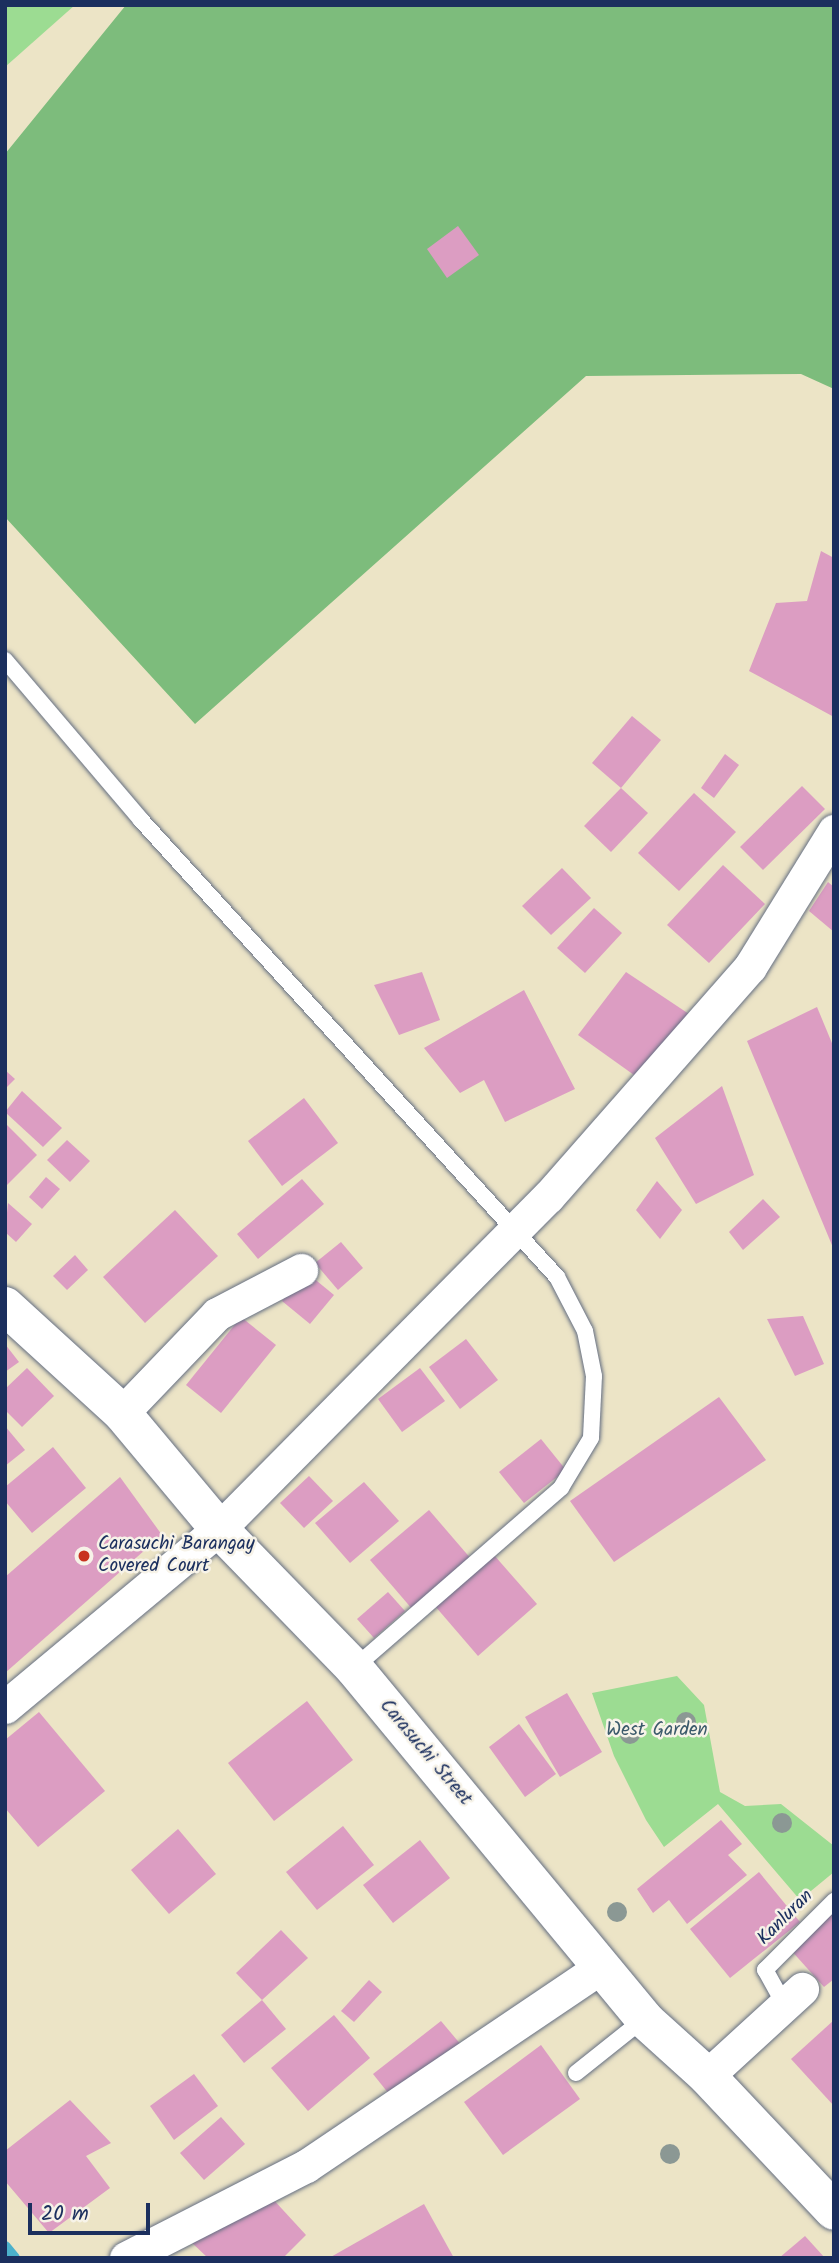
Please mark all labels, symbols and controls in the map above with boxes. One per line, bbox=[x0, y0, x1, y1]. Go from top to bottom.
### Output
place label: Carasuchi Barangay Covered Court bbox=[98, 1534, 255, 1578]
marker: Carasuchi Barangay Covered Court bbox=[76, 1548, 92, 1564]
street label: Carasuchi Street bbox=[374, 1695, 476, 1811]
park label: West Garden bbox=[606, 1720, 708, 1742]
street label: Kanluran bbox=[753, 1885, 819, 1951]
scale bar bbox=[32, 2190, 154, 2234]
text: 20 m bbox=[41, 2198, 89, 2231]

